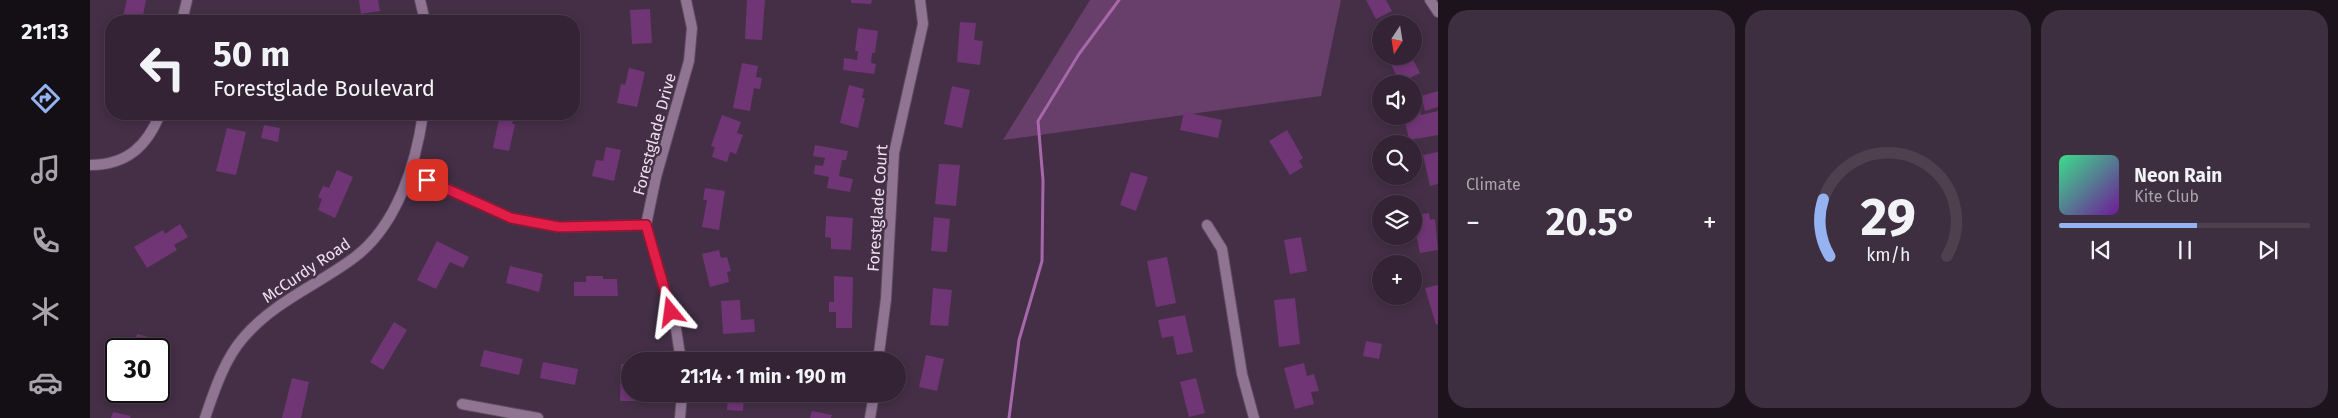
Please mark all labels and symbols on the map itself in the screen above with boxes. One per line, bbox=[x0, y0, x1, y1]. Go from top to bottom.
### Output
north arrow bbox=[1372, 15, 1422, 65]
street label: Forestglade Drive bbox=[629, 71, 680, 197]
street label: Forestglade Court bbox=[864, 144, 891, 272]
pin bbox=[406, 159, 448, 201]
street label: McCurdy Road bbox=[259, 234, 354, 307]
position arrow bbox=[644, 285, 696, 337]
speed limit sign: 30 bbox=[105, 338, 170, 403]

